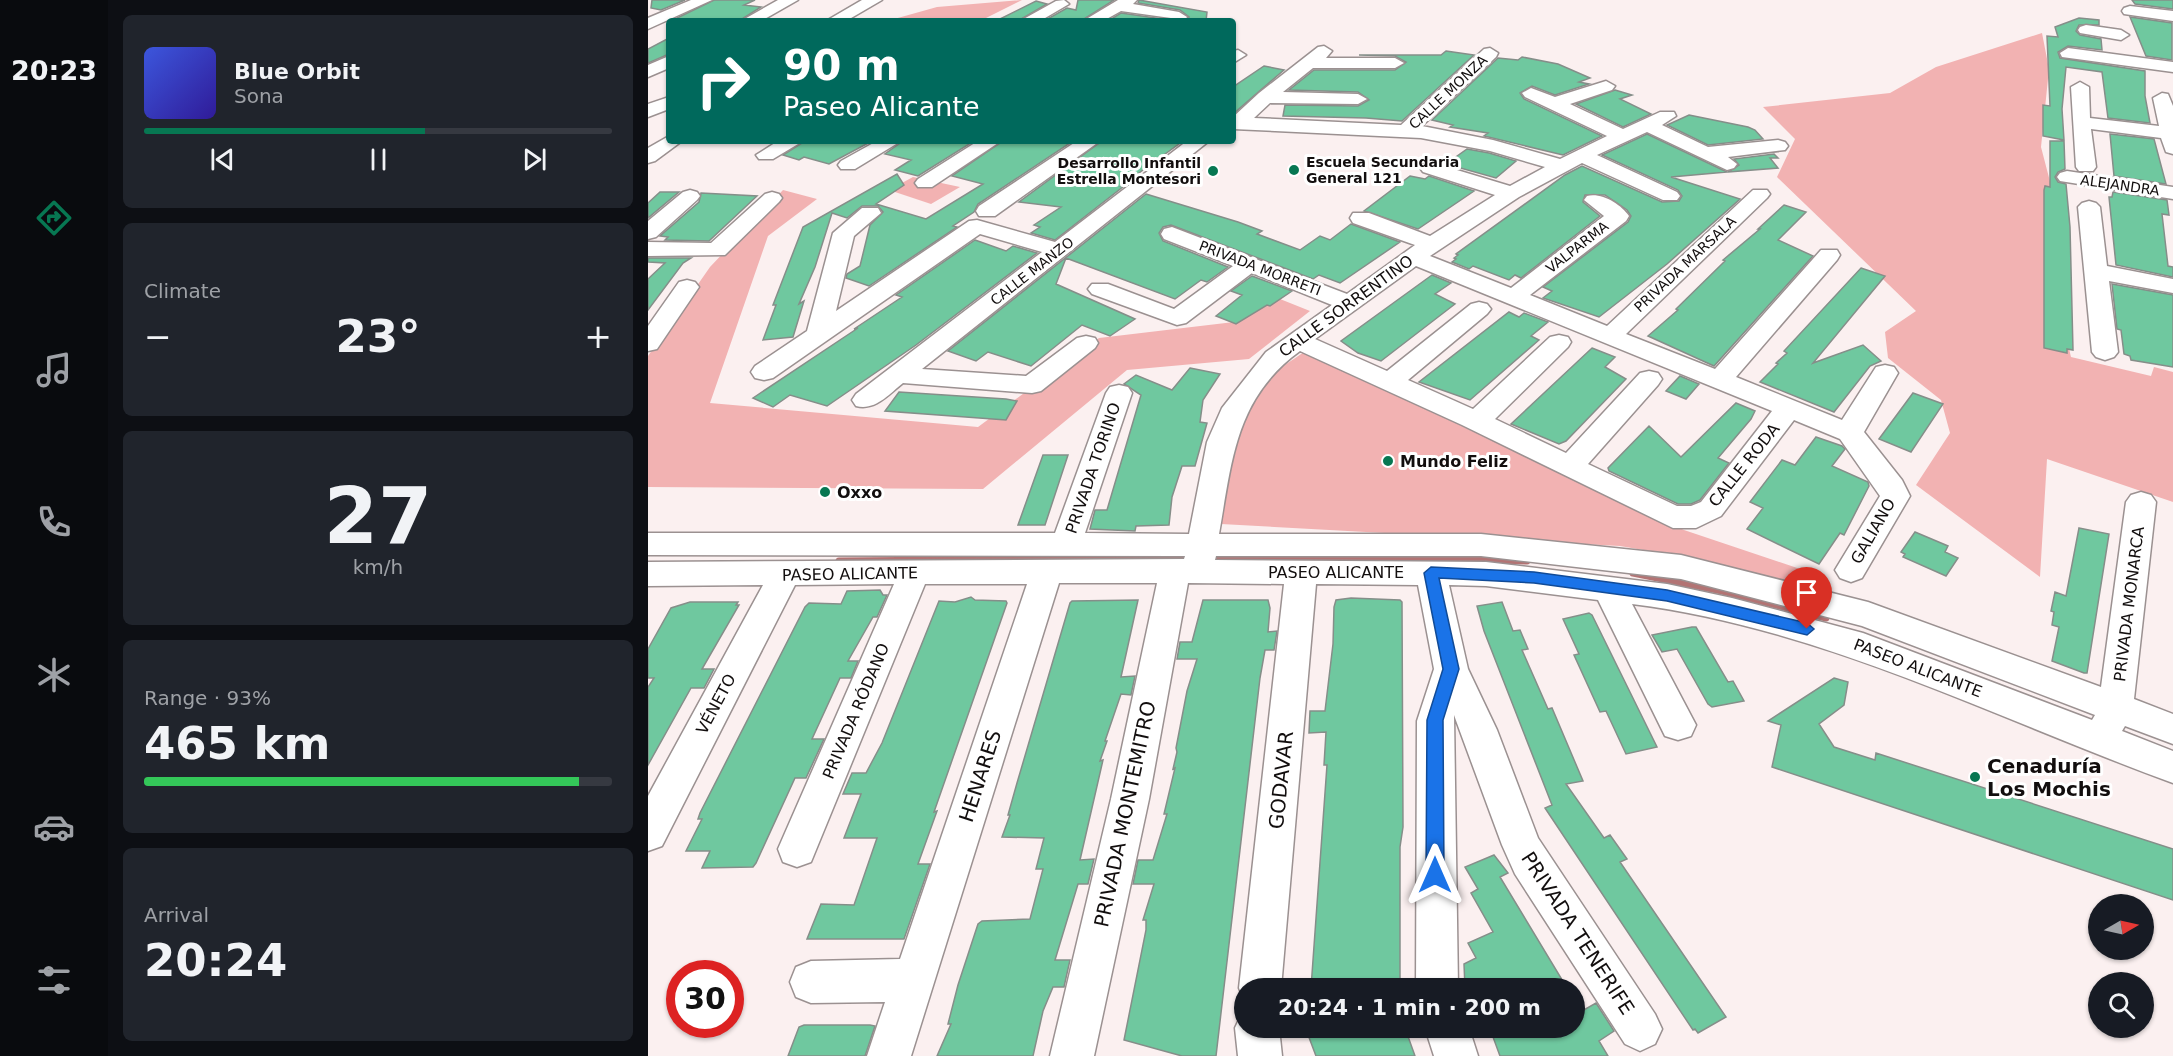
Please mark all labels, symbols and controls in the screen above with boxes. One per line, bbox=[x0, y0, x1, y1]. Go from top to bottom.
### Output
text: 90 m bbox=[783, 41, 900, 90]
icon: right bbox=[684, 42, 762, 120]
street label: CALLE MONZA bbox=[1406, 51, 1491, 132]
text: 20:23 bbox=[11, 55, 97, 86]
text: Blue Orbit bbox=[234, 59, 360, 84]
text: Sona bbox=[234, 84, 284, 108]
text: Paseo Alicante bbox=[783, 91, 980, 122]
icon: previous bbox=[206, 143, 239, 176]
icon: pause bbox=[362, 143, 395, 176]
icon: next bbox=[518, 143, 551, 176]
place label: Escuela Secundaria General 121 bbox=[1306, 154, 1459, 186]
place label: Desarrollo Infantil Estrella Montesori bbox=[1057, 155, 1201, 187]
marker: Escuela Secundaria General 121 bbox=[1287, 163, 1301, 177]
marker: Desarrollo Infantil Estrella Montesori bbox=[1206, 164, 1220, 178]
street label: ALEJANDRA bbox=[2079, 172, 2161, 199]
icon: directions bbox=[33, 197, 75, 239]
street label: PRIVADA MARSALA bbox=[1631, 213, 1739, 315]
street label: VALPARMA bbox=[1543, 217, 1612, 276]
street label: CALLE MANZO bbox=[987, 234, 1077, 308]
street label: PRIVADA MORRETI bbox=[1197, 237, 1323, 299]
street label: CALLE SORRENTINO bbox=[1275, 251, 1417, 361]
text: Climate bbox=[144, 279, 221, 303]
text: 23° bbox=[335, 310, 421, 363]
text: − bbox=[144, 317, 172, 356]
text: + bbox=[584, 317, 612, 356]
icon: music bbox=[33, 349, 75, 391]
street label: PRIVADA TORINO bbox=[1062, 400, 1124, 536]
street label: CALLE RODA bbox=[1705, 419, 1783, 511]
place label: Mundo Feliz bbox=[1400, 452, 1508, 471]
marker: Mundo Feliz bbox=[1381, 454, 1395, 468]
text: 27 bbox=[324, 471, 432, 561]
place label: Oxxo bbox=[837, 483, 882, 502]
marker: Oxxo bbox=[818, 485, 832, 499]
street label: GALIANO bbox=[1847, 495, 1899, 567]
icon: phone bbox=[33, 501, 75, 543]
street label: PRIVADA MONARCA bbox=[2110, 525, 2148, 683]
text: km/h bbox=[353, 555, 403, 579]
street label: PASEO ALICANTE bbox=[782, 563, 918, 585]
street label: PASEO ALICANTE bbox=[1268, 563, 1404, 582]
pin bbox=[1781, 567, 1832, 629]
icon: arrive bbox=[1790, 576, 1823, 609]
street label: PASEO ALICANTE bbox=[1851, 635, 1985, 701]
street label: PRIVADA RÓDANO bbox=[819, 640, 893, 782]
icon: climate bbox=[33, 654, 75, 696]
street label: VÉNETO bbox=[692, 671, 740, 737]
text: Range · 93% bbox=[144, 686, 271, 710]
street label: PRIVADA MONTEMITRO bbox=[1089, 699, 1161, 929]
text: 465 km bbox=[144, 717, 330, 770]
street label: HENARES bbox=[954, 727, 1006, 825]
street label: GODAVAR bbox=[1264, 730, 1298, 830]
place label: Cenaduría Los Mochis bbox=[1987, 754, 2111, 801]
marker: Cenaduría Los Mochis bbox=[1968, 770, 1982, 784]
icon: car bbox=[33, 806, 75, 848]
position arrow bbox=[1403, 843, 1467, 907]
street label: PRIVADA TENERIFE bbox=[1516, 847, 1640, 1019]
north arrow bbox=[2088, 894, 2154, 960]
map controls bbox=[2088, 894, 2154, 1038]
text: Arrival bbox=[144, 903, 209, 927]
text: 20:24 bbox=[144, 934, 287, 987]
icon: filters bbox=[33, 959, 75, 1001]
speed limit sign: 30 bbox=[666, 960, 744, 1038]
button: search bbox=[2088, 972, 2154, 1038]
text: 20:24 · 1 min · 200 m bbox=[1278, 995, 1541, 1020]

